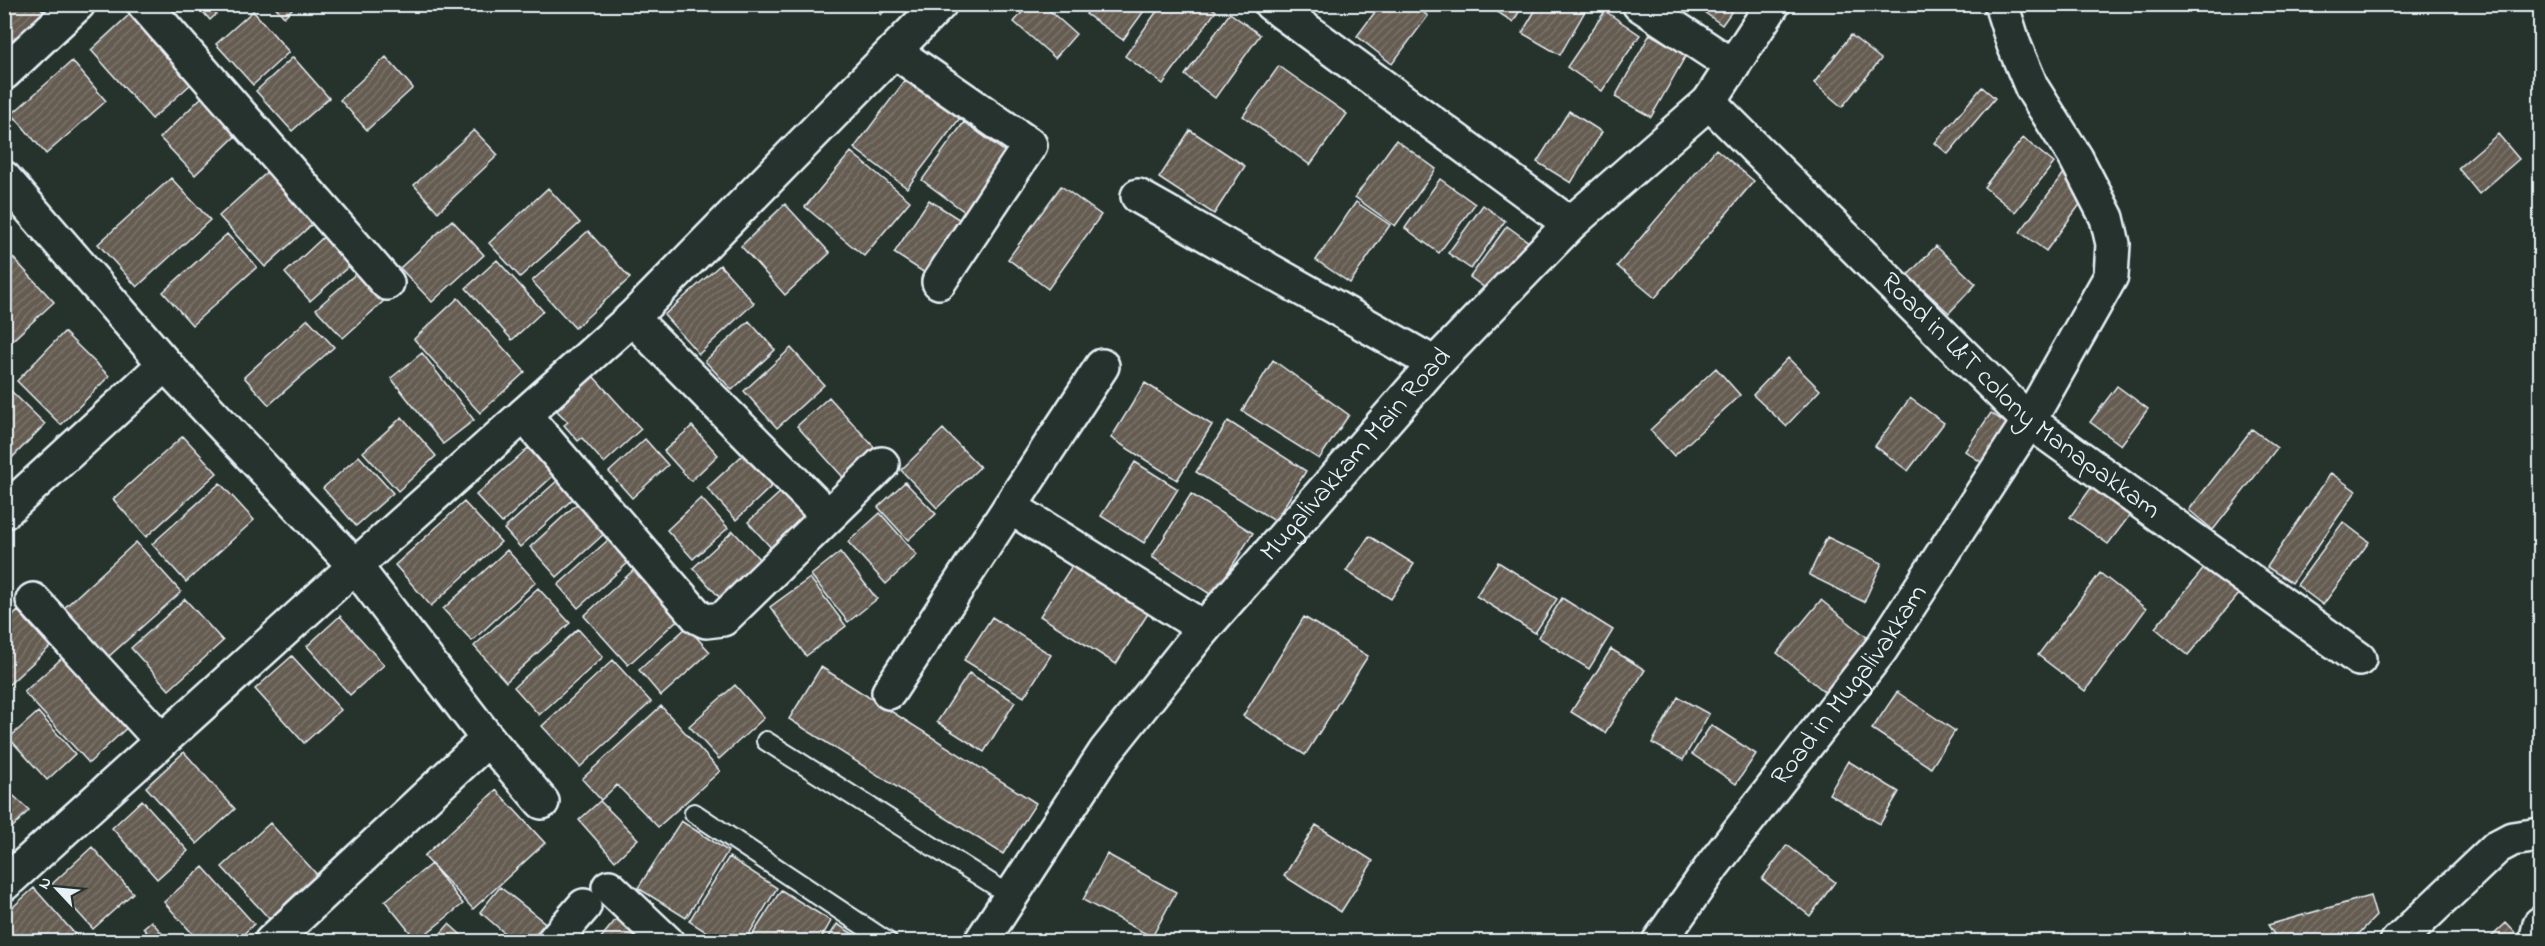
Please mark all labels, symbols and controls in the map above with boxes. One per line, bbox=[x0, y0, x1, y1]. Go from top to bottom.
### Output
street label: Road in L&T colony Manapakkam bbox=[1871, 264, 2168, 529]
street label: Mugalivakkam Main Road bbox=[1251, 339, 1460, 570]
street label: Road in Mugalivakkam bbox=[1762, 577, 1937, 794]
north arrow bbox=[27, 859, 87, 919]
text: N bbox=[32, 873, 59, 893]

